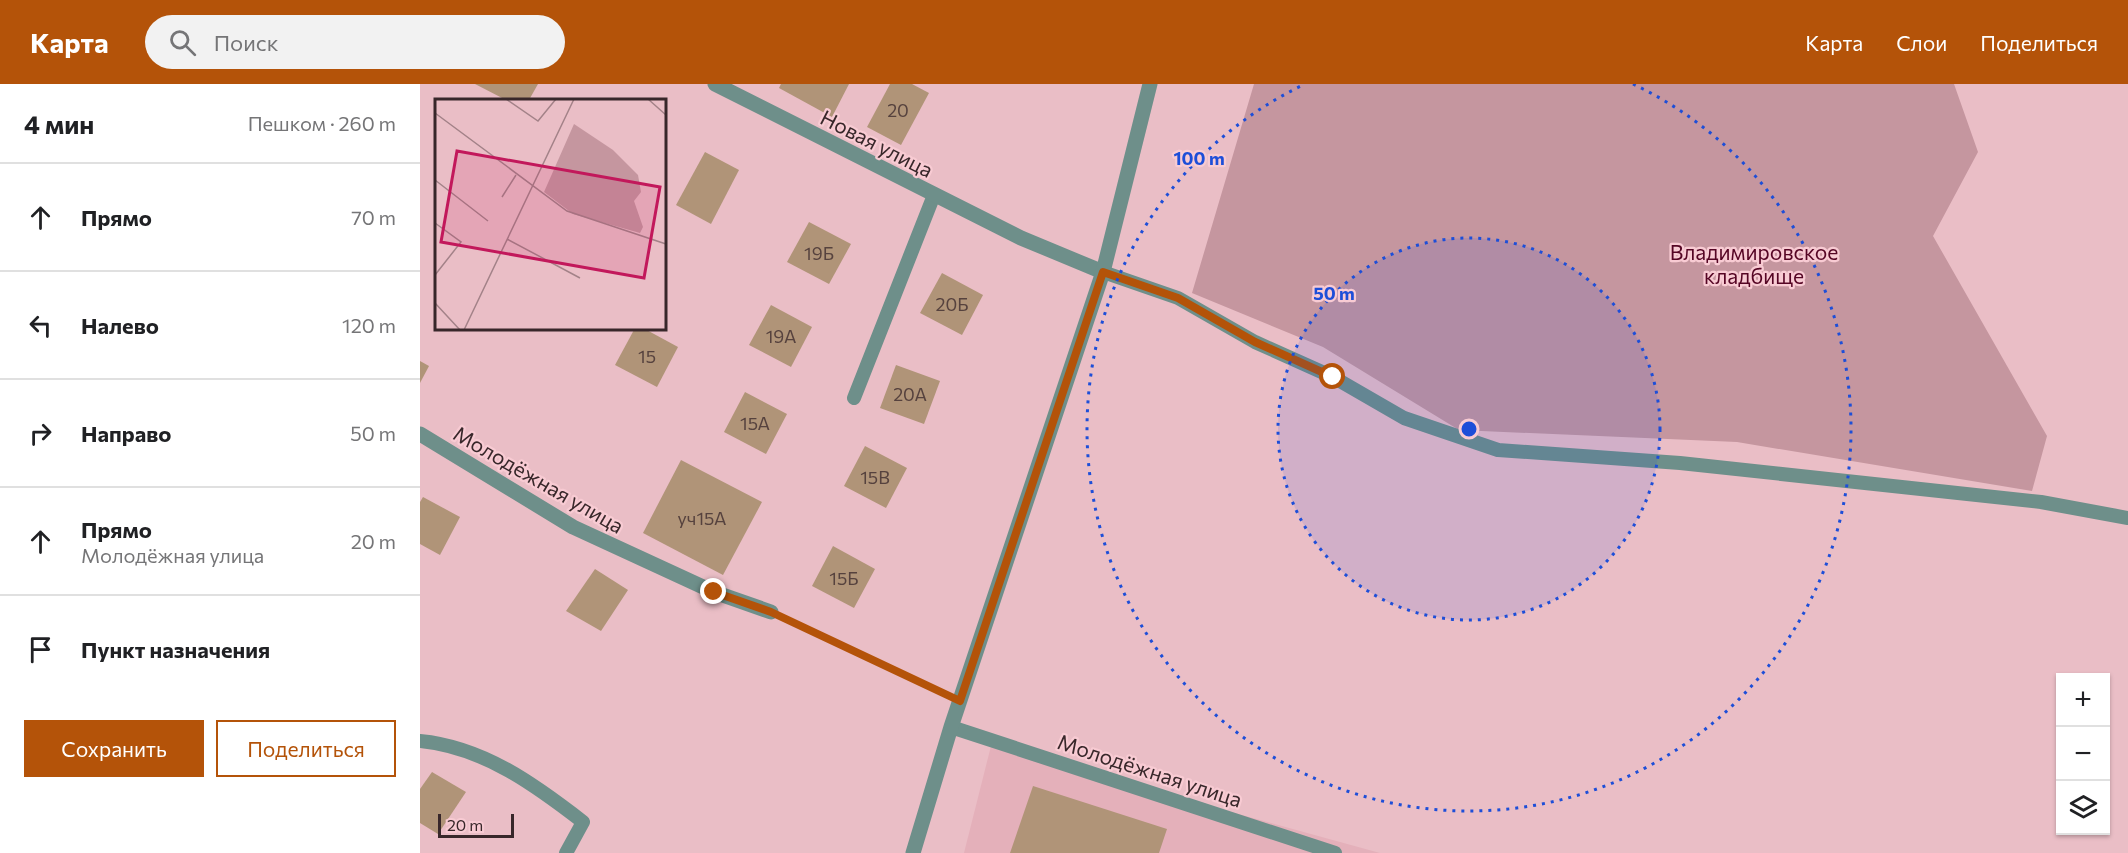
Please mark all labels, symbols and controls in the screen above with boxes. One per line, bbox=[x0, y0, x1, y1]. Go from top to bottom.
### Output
search box bbox=[145, 15, 565, 69]
text: Карта bbox=[30, 25, 109, 59]
icon: search bbox=[166, 26, 199, 59]
text: Поиск bbox=[214, 29, 278, 56]
text: Карта bbox=[1805, 30, 1863, 55]
text: Слои bbox=[1896, 30, 1947, 55]
text: Поделиться bbox=[1980, 30, 2098, 55]
inset map bbox=[435, 99, 666, 330]
house number: 20 bbox=[887, 99, 909, 121]
street label: Новая улица bbox=[817, 104, 937, 182]
text: 4 мин bbox=[24, 108, 94, 139]
text: Пешком · 260 m bbox=[248, 111, 396, 135]
text: 100 m bbox=[1173, 147, 1225, 169]
icon: ahead bbox=[24, 201, 57, 234]
text: Прямо bbox=[81, 204, 152, 231]
text: 70 m bbox=[351, 205, 396, 229]
park label: Владимировское кладбище bbox=[1670, 239, 1838, 288]
house number: 19Б bbox=[804, 242, 834, 264]
text: 50 m bbox=[1313, 282, 1355, 304]
house number: 20Б bbox=[936, 293, 968, 315]
icon: left bbox=[24, 309, 57, 342]
text: Налево bbox=[81, 312, 159, 339]
text: 120 m bbox=[342, 313, 396, 337]
house number: 19А bbox=[766, 325, 796, 347]
house number: 15 bbox=[638, 345, 656, 367]
route start bbox=[1319, 363, 1345, 389]
house number: 20А bbox=[893, 383, 927, 405]
house number: 15А bbox=[740, 412, 770, 434]
icon: right bbox=[24, 417, 57, 450]
centre of rings bbox=[1459, 419, 1479, 439]
text: Направо bbox=[81, 420, 171, 447]
street label: Молодёжная улица bbox=[449, 420, 629, 538]
text: 50 m bbox=[350, 421, 396, 445]
house number: 15В bbox=[860, 466, 890, 488]
house number: уч15А bbox=[678, 507, 726, 529]
text: Прямо bbox=[81, 516, 152, 543]
icon: ahead bbox=[24, 525, 57, 558]
text: 20 m bbox=[351, 529, 396, 553]
text: Молодёжная улица bbox=[81, 543, 264, 567]
house number: 15Б bbox=[829, 567, 859, 589]
route end bbox=[700, 578, 726, 604]
icon: arrive bbox=[24, 633, 57, 666]
text: Пункт назначения bbox=[81, 636, 270, 663]
map controls bbox=[2056, 673, 2110, 835]
button: + bbox=[2056, 673, 2110, 727]
button: Сохранить bbox=[24, 720, 204, 777]
button: Поделиться bbox=[216, 720, 396, 777]
button: − bbox=[2056, 727, 2110, 781]
street label: Молодёжная улица bbox=[1055, 728, 1245, 812]
button: layers bbox=[2056, 781, 2110, 835]
scale bar bbox=[438, 811, 514, 838]
text: 20 m bbox=[447, 815, 483, 834]

